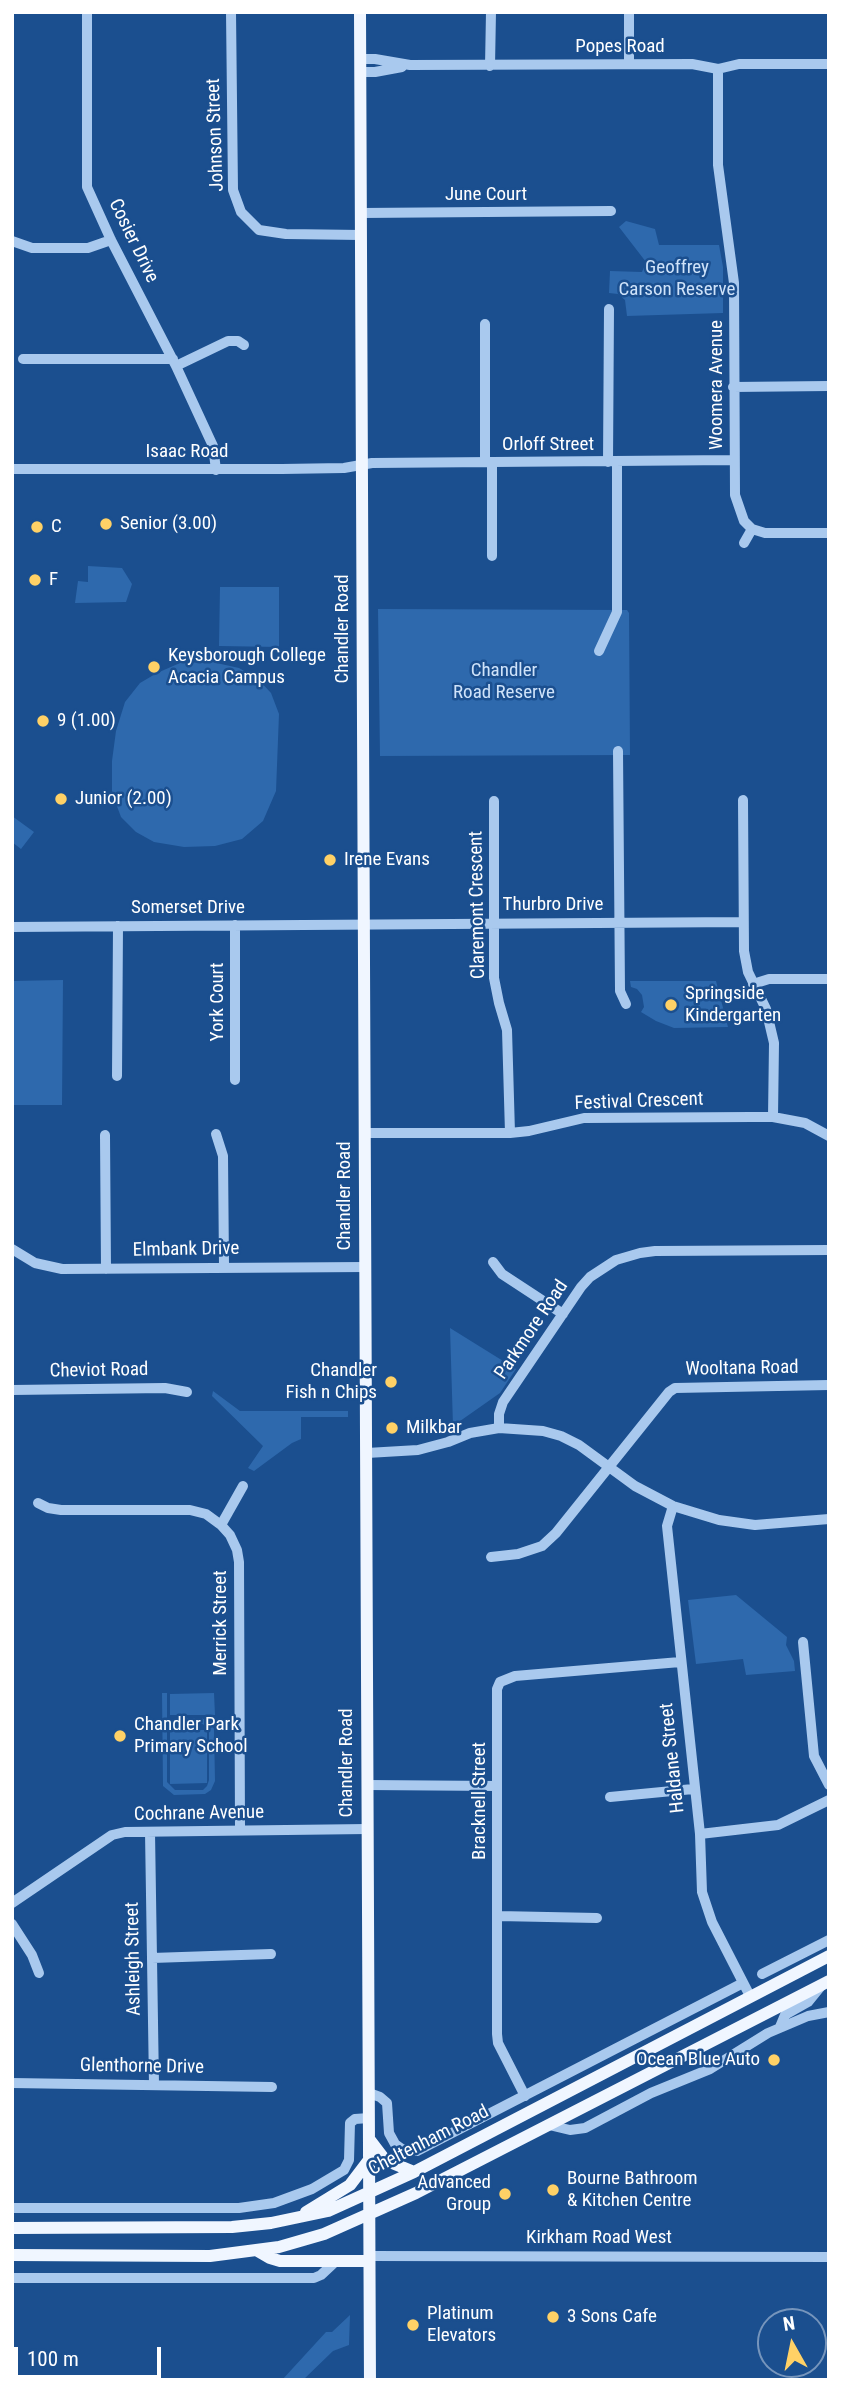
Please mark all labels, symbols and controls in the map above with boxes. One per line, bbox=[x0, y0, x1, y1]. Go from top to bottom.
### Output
street label: Popes Road bbox=[575, 36, 665, 58]
street label: Johnson Street bbox=[203, 78, 229, 192]
street label: June Court bbox=[445, 184, 527, 206]
street label: Cosier Drive bbox=[103, 195, 163, 287]
park label: Geoffrey Carson Reserve bbox=[619, 257, 735, 301]
street label: Woomera Avenue bbox=[706, 320, 728, 450]
street label: Orloff Street bbox=[502, 434, 594, 456]
street label: Isaac Road bbox=[146, 441, 228, 463]
place label: Senior (3.00) bbox=[120, 513, 217, 535]
place label: C bbox=[51, 516, 62, 538]
marker: Senior (3.00) bbox=[98, 516, 114, 532]
marker: C bbox=[29, 519, 45, 535]
place label: F bbox=[49, 569, 58, 591]
marker: F bbox=[27, 572, 43, 588]
street label: Chandler Road bbox=[332, 574, 354, 684]
place label: Keysborough College Acacia Campus bbox=[168, 645, 326, 689]
marker: Keysborough College Acacia Campus bbox=[146, 659, 162, 675]
park label: Chandler Road Reserve bbox=[453, 660, 555, 704]
place label: 9 (1.00) bbox=[57, 710, 116, 732]
marker: 9 (1.00) bbox=[35, 713, 51, 729]
place label: Junior (2.00) bbox=[75, 788, 172, 810]
marker: Junior (2.00) bbox=[53, 791, 69, 807]
street label: Claremont Crescent bbox=[465, 831, 491, 979]
place label: Irene Evans bbox=[344, 849, 430, 871]
marker: Irene Evans bbox=[322, 852, 338, 868]
street label: Thurbro Drive bbox=[503, 894, 603, 916]
street label: Somerset Drive bbox=[131, 897, 245, 919]
street label: York Court bbox=[207, 963, 229, 1041]
place label: Springside Kindergarten bbox=[685, 983, 781, 1027]
marker: Springside Kindergarten bbox=[663, 997, 679, 1013]
street label: Festival Crescent bbox=[574, 1088, 704, 1116]
street label: Chandler Road bbox=[334, 1141, 356, 1251]
street label: Elmbank Drive bbox=[133, 1238, 239, 1262]
street label: Parkmore Road bbox=[490, 1276, 574, 1384]
street label: Wooltana Road bbox=[685, 1357, 799, 1381]
street label: Cheviot Road bbox=[49, 1359, 149, 1383]
place label: Chandler Fish n Chips bbox=[285, 1360, 377, 1404]
marker: Chandler Fish n Chips bbox=[383, 1374, 399, 1390]
place label: Milkbar bbox=[406, 1417, 462, 1439]
marker: Milkbar bbox=[384, 1420, 400, 1436]
street label: Merrick Street bbox=[210, 1570, 232, 1676]
street label: Haldane Street bbox=[656, 1702, 690, 1814]
street label: Chandler Road bbox=[336, 1708, 358, 1818]
place label: Chandler Park Primary School bbox=[134, 1714, 248, 1758]
marker: Chandler Park Primary School bbox=[112, 1728, 128, 1744]
street label: Bracknell Street bbox=[469, 1742, 491, 1860]
street label: Cochrane Avenue bbox=[134, 1801, 264, 1827]
street label: Ashleigh Street bbox=[122, 1902, 146, 2016]
place label: Ocean Blue Auto bbox=[636, 2049, 760, 2071]
marker: Ocean Blue Auto bbox=[766, 2052, 782, 2068]
street label: Glenthorne Drive bbox=[80, 2055, 204, 2079]
street label: Cheltenham Road bbox=[365, 2101, 493, 2181]
place label: Bourne Bathroom & Kitchen Centre bbox=[567, 2168, 698, 2212]
place label: Advanced Group bbox=[417, 2172, 491, 2216]
marker: Bourne Bathroom & Kitchen Centre bbox=[545, 2182, 561, 2198]
marker: Advanced Group bbox=[497, 2186, 513, 2202]
street label: Kirkham Road West bbox=[526, 2227, 672, 2249]
place label: Platinum Elevators bbox=[427, 2303, 496, 2347]
place label: 3 Sons Cafe bbox=[567, 2306, 657, 2328]
north arrow bbox=[757, 2308, 827, 2378]
marker: 3 Sons Cafe bbox=[545, 2309, 561, 2325]
text: N bbox=[781, 2311, 796, 2336]
marker: Platinum Elevators bbox=[405, 2317, 421, 2333]
scale bar bbox=[18, 2332, 164, 2376]
text: 100 m bbox=[27, 2347, 79, 2371]

